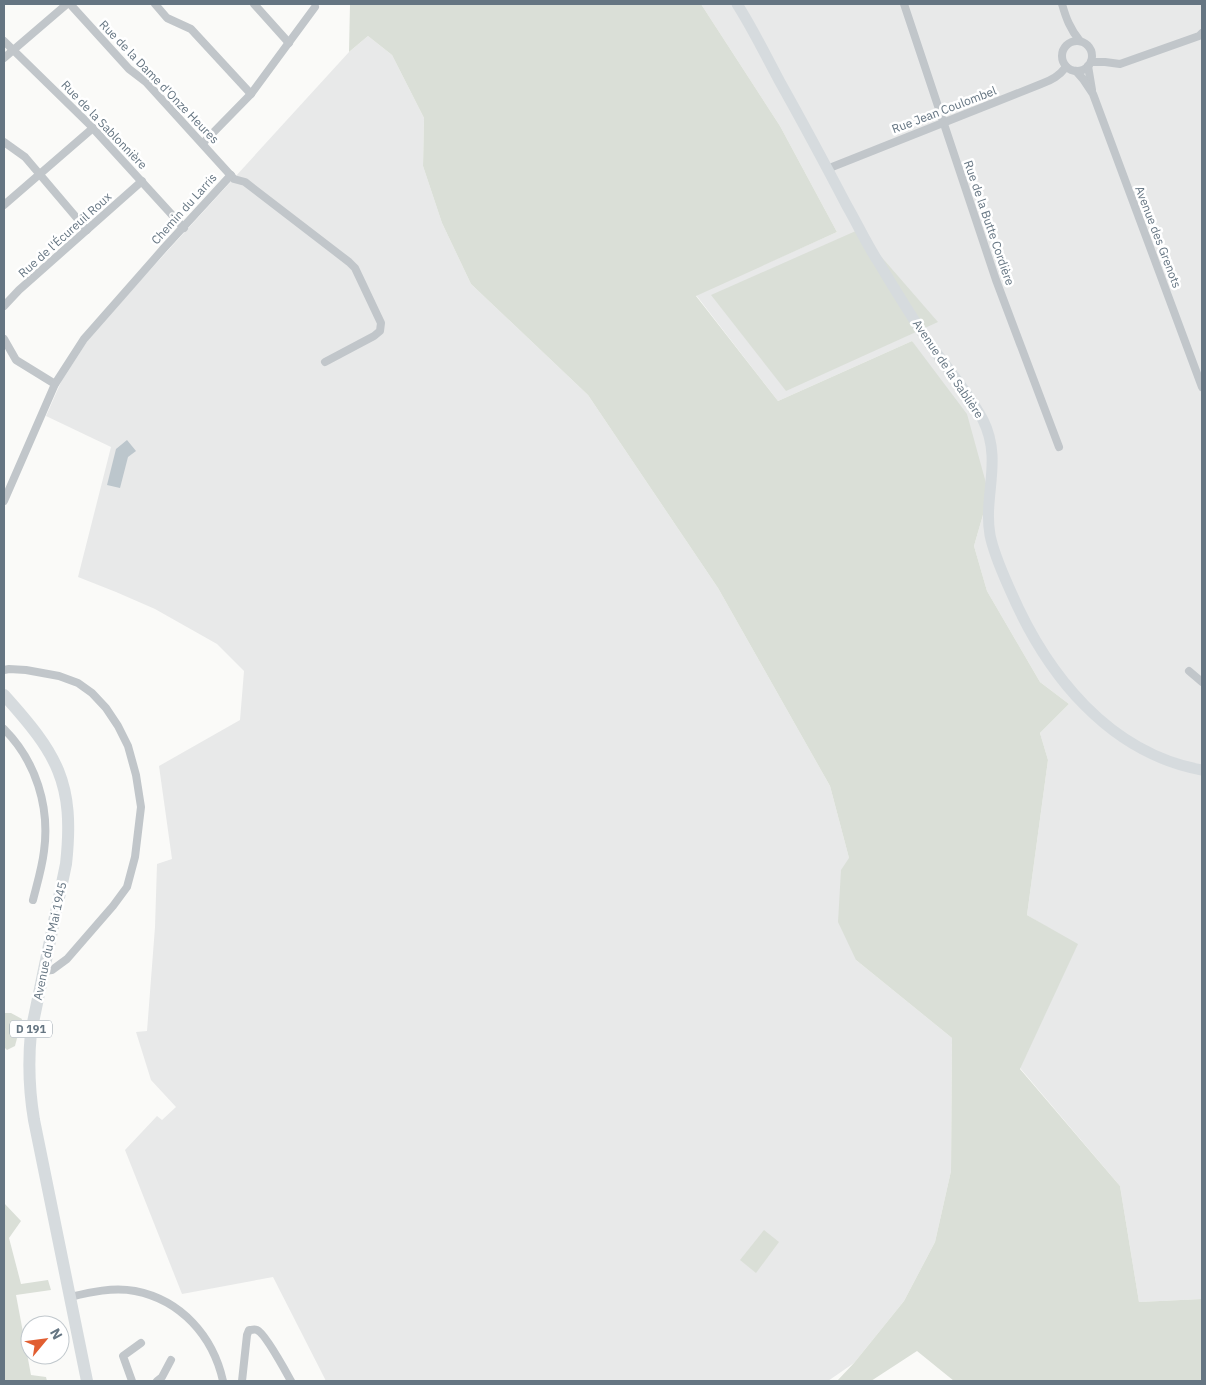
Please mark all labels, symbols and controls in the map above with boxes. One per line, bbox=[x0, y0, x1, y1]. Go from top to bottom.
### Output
street label: Rue de la Dame d'Onze Heures bbox=[96, 17, 222, 147]
street label: Rue de la Sablonnière bbox=[58, 77, 151, 172]
street label: Rue Jean Coulombel bbox=[889, 83, 998, 136]
street label: Rue de la Butte Cordière bbox=[961, 158, 1018, 288]
street label: Chemin du Larris bbox=[148, 170, 220, 247]
street label: Avenue des Grenots bbox=[1132, 184, 1185, 290]
street label: Rue de l'Écureuil Roux bbox=[15, 189, 114, 280]
street label: Avenue de la Sablière bbox=[910, 316, 987, 421]
street label: Avenue du 8 Mai 1945 bbox=[30, 880, 69, 1001]
road number: D 191 bbox=[10, 1021, 52, 1038]
north arrow bbox=[20, 1315, 70, 1365]
text: N bbox=[46, 1325, 67, 1342]

